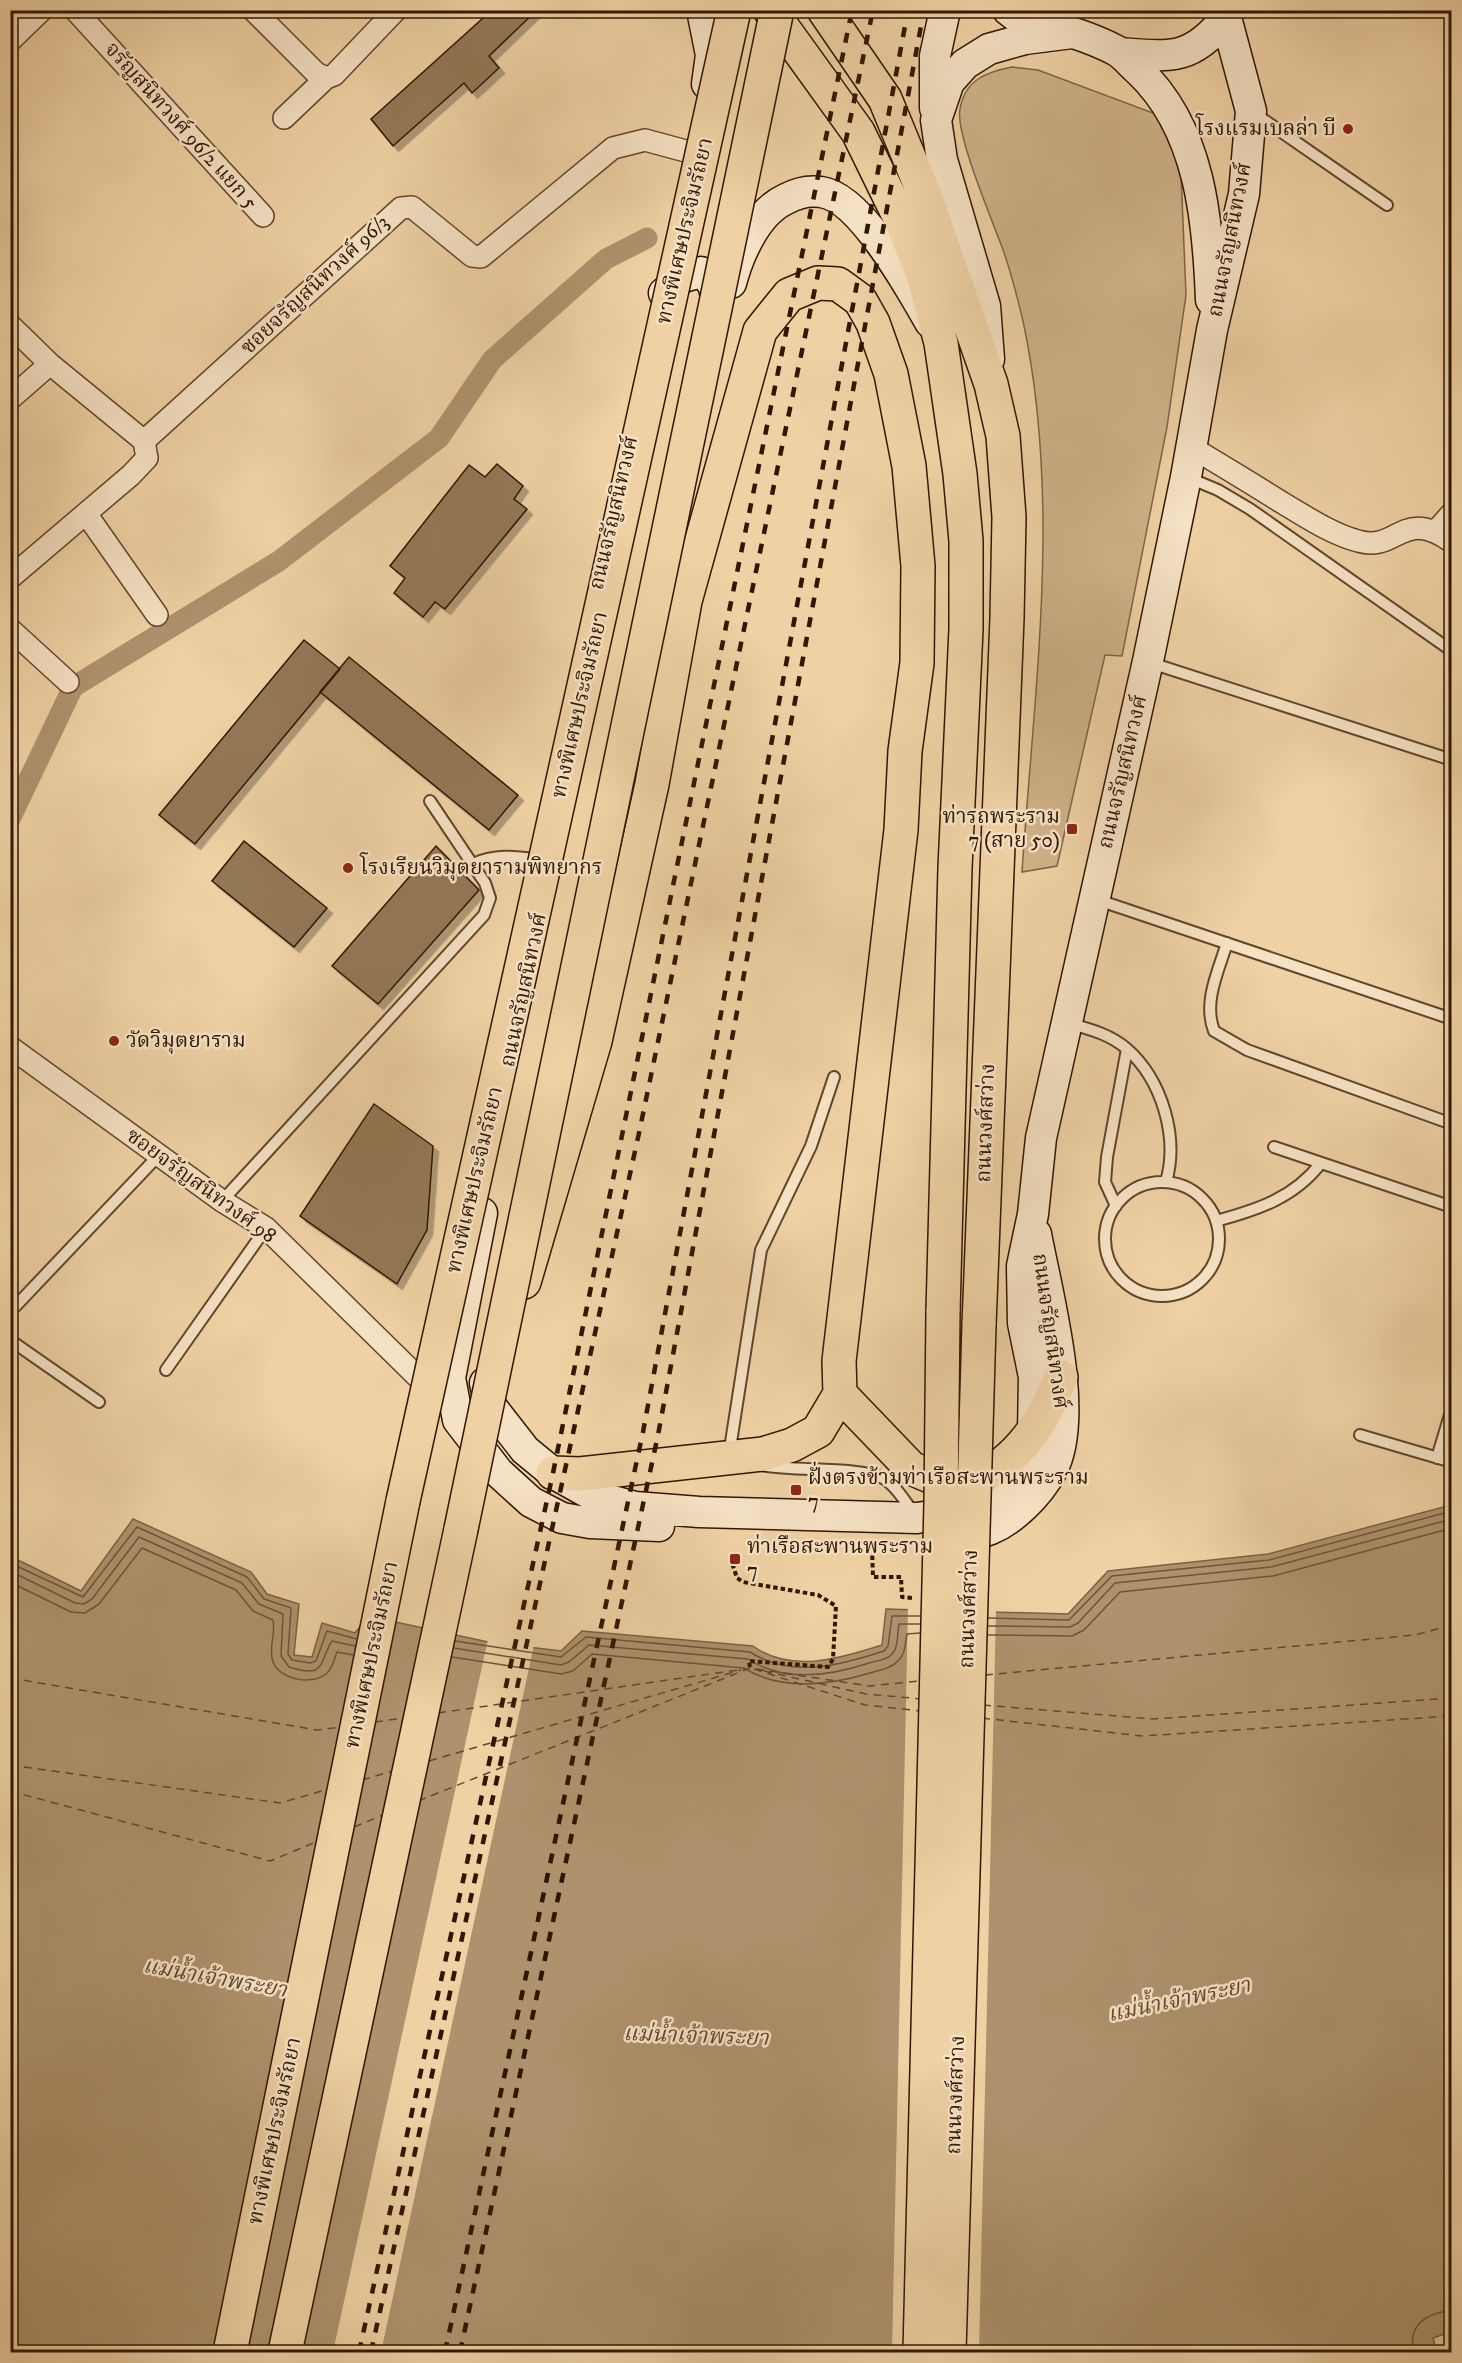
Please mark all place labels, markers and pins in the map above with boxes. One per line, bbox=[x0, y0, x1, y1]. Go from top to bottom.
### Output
place label: โรงแรมเบลล่า บี bbox=[1195, 113, 1336, 142]
marker: โรงแรมเบลล่า บี bbox=[1341, 122, 1355, 136]
place label: ท่ารถพระราม 7 (สาย 50) bbox=[943, 804, 1060, 854]
marker: ท่ารถพระราม 7 (สาย 50) bbox=[1065, 822, 1079, 836]
place label: โรงเรียนวิมุตยารามพิทยากร bbox=[359, 852, 602, 881]
marker: โรงเรียนวิมุตยารามพิทยากร bbox=[341, 861, 355, 875]
place label: วัดวิมุตยาราม bbox=[126, 1028, 246, 1054]
marker: วัดวิมุตยาราม bbox=[107, 1034, 121, 1048]
place label: ฝั่งตรงข้ามท่าเรือสะพานพระราม 7 bbox=[808, 1461, 1089, 1515]
marker: ฝั่งตรงข้ามท่าเรือสะพานพระราม 7 bbox=[789, 1483, 803, 1497]
place label: ท่าเรือสะพานพระราม 7 bbox=[747, 1534, 933, 1584]
marker: ท่าเรือสะพานพระราม 7 bbox=[728, 1552, 742, 1566]

